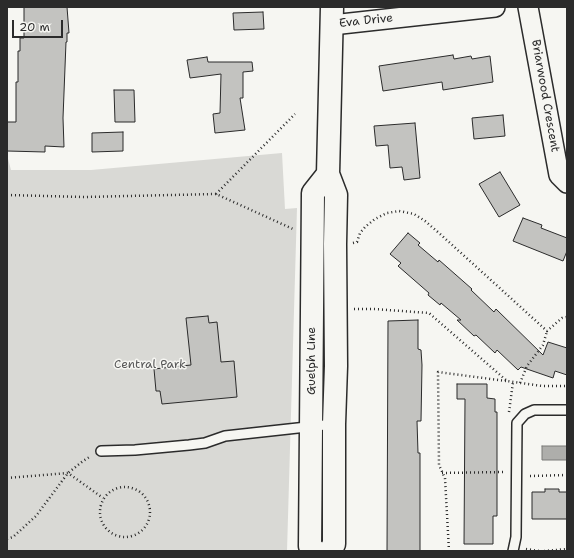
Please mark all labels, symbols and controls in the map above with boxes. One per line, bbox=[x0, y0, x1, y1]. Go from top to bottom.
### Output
street label: Eva Drive bbox=[338, 11, 394, 31]
scale bar bbox=[14, 12, 65, 38]
text: 20 m bbox=[19, 19, 50, 35]
street label: Briarwood Crescent bbox=[528, 39, 562, 153]
street label: Guelph Line bbox=[305, 327, 319, 395]
park label: Central Park bbox=[114, 358, 186, 372]

